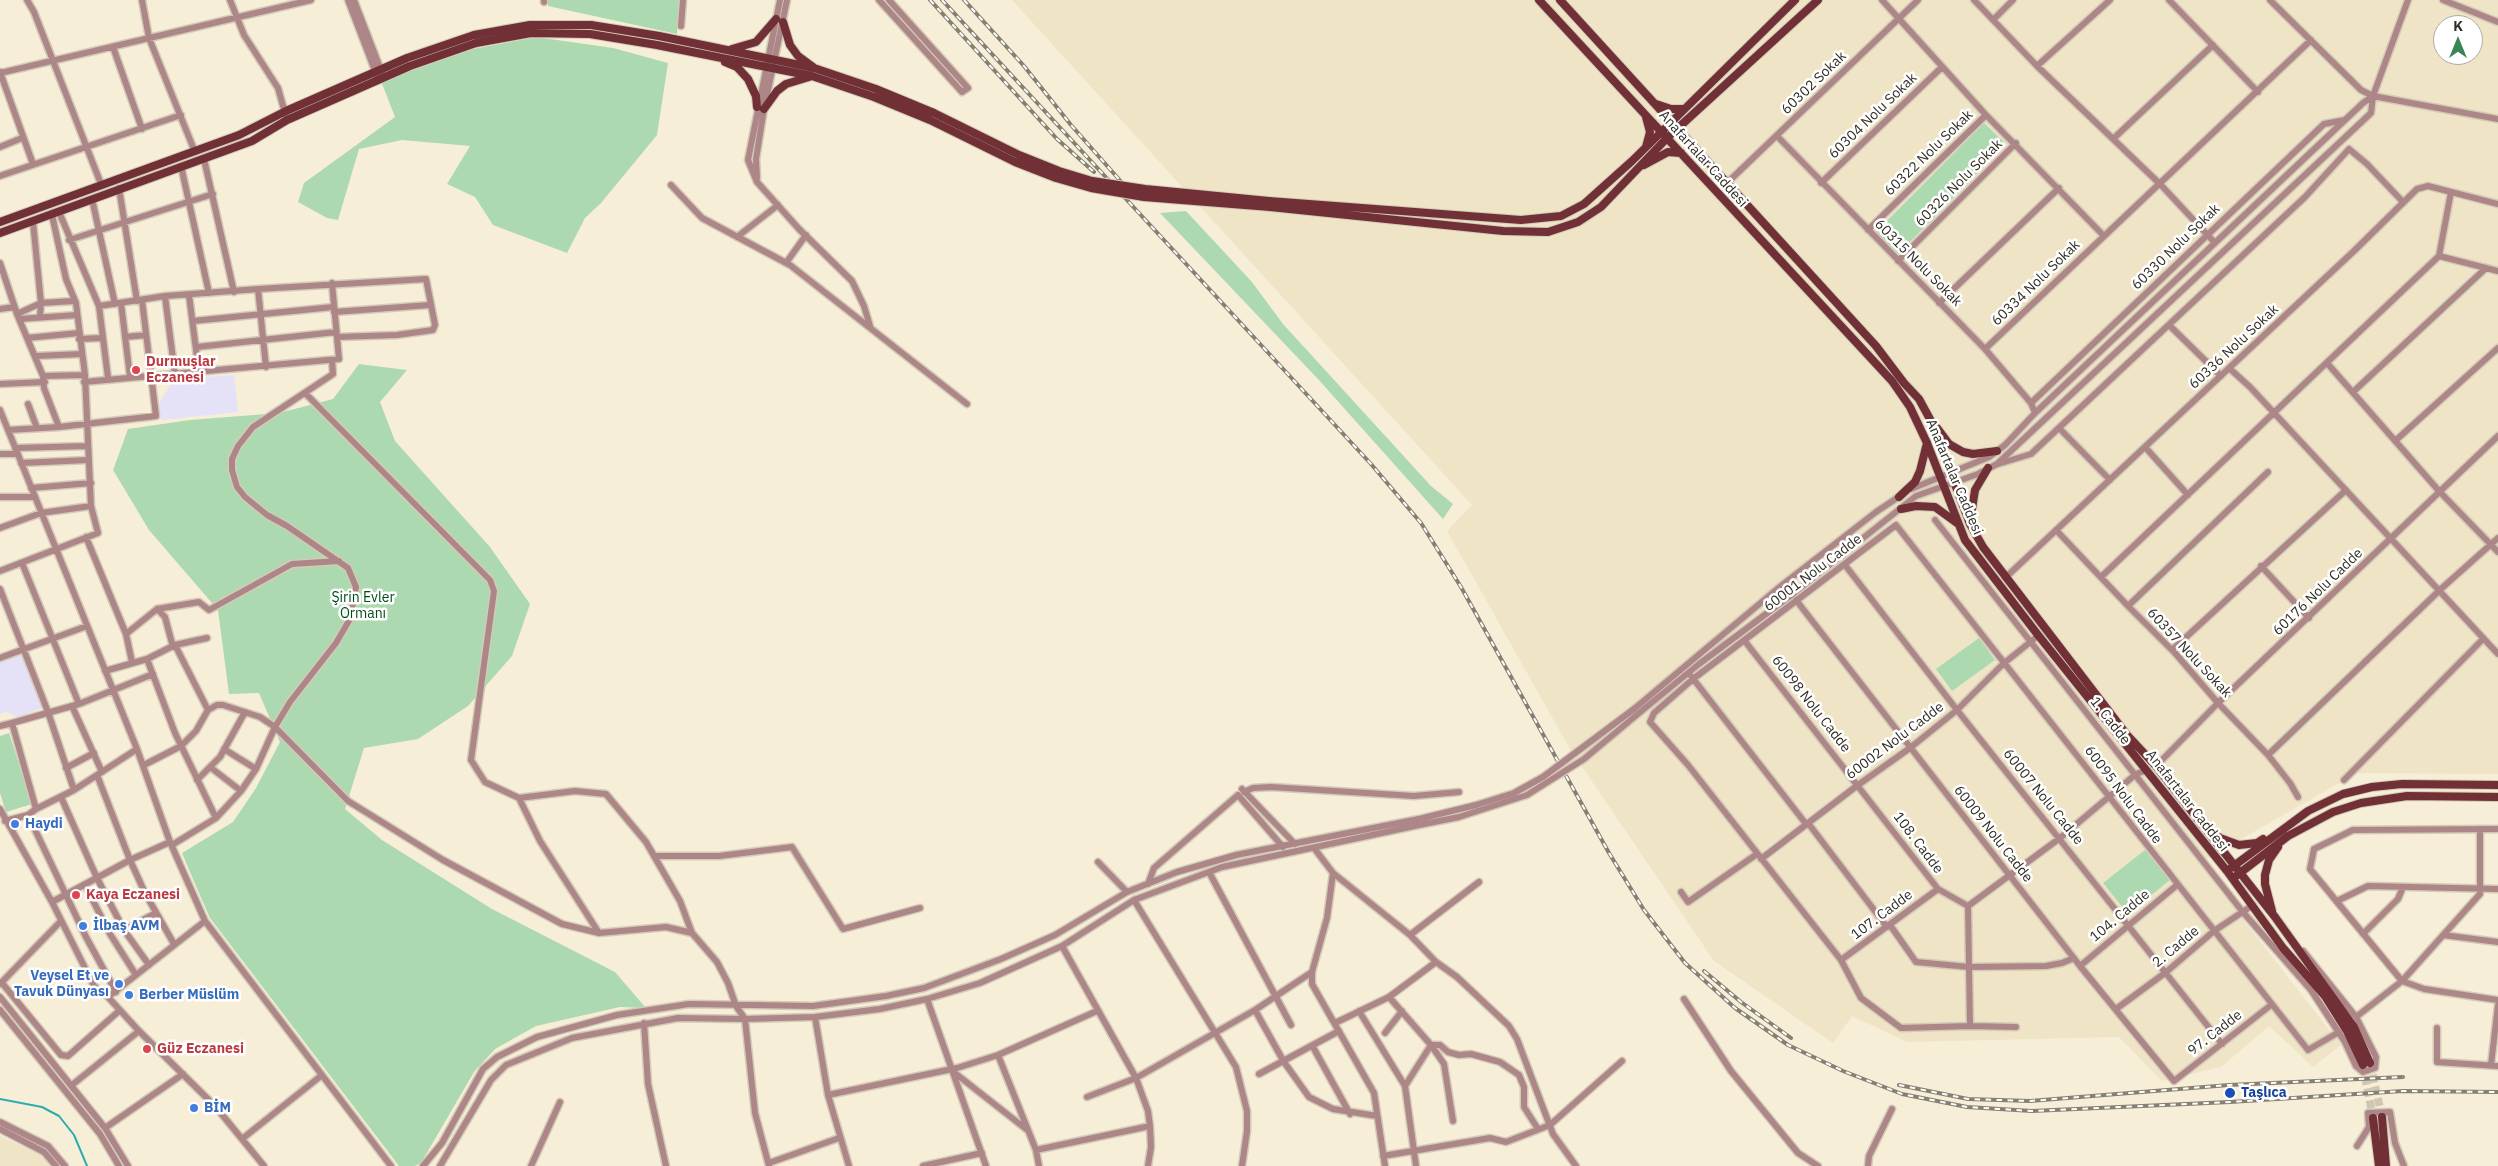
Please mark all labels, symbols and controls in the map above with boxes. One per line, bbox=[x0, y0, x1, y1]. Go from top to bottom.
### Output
north arrow bbox=[2433, 15, 2483, 65]
text: K bbox=[2453, 17, 2463, 35]
street label: 60302 Sokak bbox=[1778, 48, 1850, 118]
street label: 60304 Nolu Sokak bbox=[1825, 70, 1921, 162]
street label: Anafartalar Caddesi bbox=[1655, 107, 1751, 211]
street label: 60322 Nolu Sokak bbox=[1881, 107, 1977, 199]
street label: 60326 Nolu Sokak bbox=[1912, 136, 2006, 230]
street label: 60330 Nolu Sokak bbox=[2128, 201, 2224, 293]
street label: 60315 Nolu Sokak bbox=[1871, 216, 1965, 310]
street label: 60334 Nolu Sokak bbox=[1988, 237, 2084, 329]
street label: 60336 Nolu Sokak bbox=[2186, 301, 2282, 393]
place label: Durmuşlar Eczanesi bbox=[146, 354, 216, 387]
marker: Durmuşlar Eczanesi bbox=[130, 364, 142, 376]
street label: Anafartalar Caddesi bbox=[1922, 417, 1986, 537]
street label: 60001 Nolu Cadde bbox=[1761, 531, 1865, 615]
street label: 60176 Nolu Cadde bbox=[2270, 545, 2366, 639]
park label: Şirin Evler Ormanı bbox=[331, 590, 395, 622]
street label: 60357 Nolu Sokak bbox=[2143, 605, 2235, 701]
street label: 60098 Nolu Cadde bbox=[1768, 652, 1854, 756]
street label: 1. Cadde bbox=[2086, 694, 2134, 748]
street label: 60002 Nolu Cadde bbox=[1843, 699, 1947, 783]
street label: 60095 Nolu Cadde bbox=[2081, 743, 2165, 847]
street label: 60007 Nolu Cadde bbox=[1999, 746, 2087, 848]
street label: Anafartalar Caddesi bbox=[2142, 747, 2232, 855]
street label: 60009 Nolu Cadde bbox=[1950, 782, 2036, 886]
street label: 108. Cadde bbox=[1890, 809, 1946, 877]
place label: Haydi bbox=[25, 816, 63, 832]
marker: Haydi bbox=[9, 818, 21, 830]
street label: 104. Cadde bbox=[2087, 886, 2153, 946]
place label: Kaya Eczanesi bbox=[86, 887, 180, 903]
street label: 107. Cadde bbox=[1848, 887, 1916, 943]
marker: Kaya Eczanesi bbox=[70, 889, 82, 901]
place label: İlbaş AVM bbox=[93, 918, 160, 934]
marker: İlbaş AVM bbox=[77, 920, 89, 932]
street label: 2. Cadde bbox=[2149, 923, 2203, 971]
place label: Veysel Et ve Tavuk Dünyası bbox=[14, 968, 109, 1000]
marker: Veysel Et ve Tavuk Dünyası bbox=[113, 978, 125, 990]
place label: Berber Müslüm bbox=[139, 987, 239, 1003]
marker: Berber Müslüm bbox=[123, 989, 135, 1001]
street label: 97. Cadde bbox=[2185, 1007, 2245, 1059]
place label: Güz Eczanesi bbox=[157, 1041, 244, 1057]
marker: Güz Eczanesi bbox=[141, 1043, 153, 1055]
place label: Taşlıca bbox=[2241, 1085, 2287, 1101]
marker: Taşlıca bbox=[2223, 1086, 2237, 1100]
place label: BİM bbox=[204, 1100, 231, 1116]
marker: BİM bbox=[188, 1102, 200, 1114]

